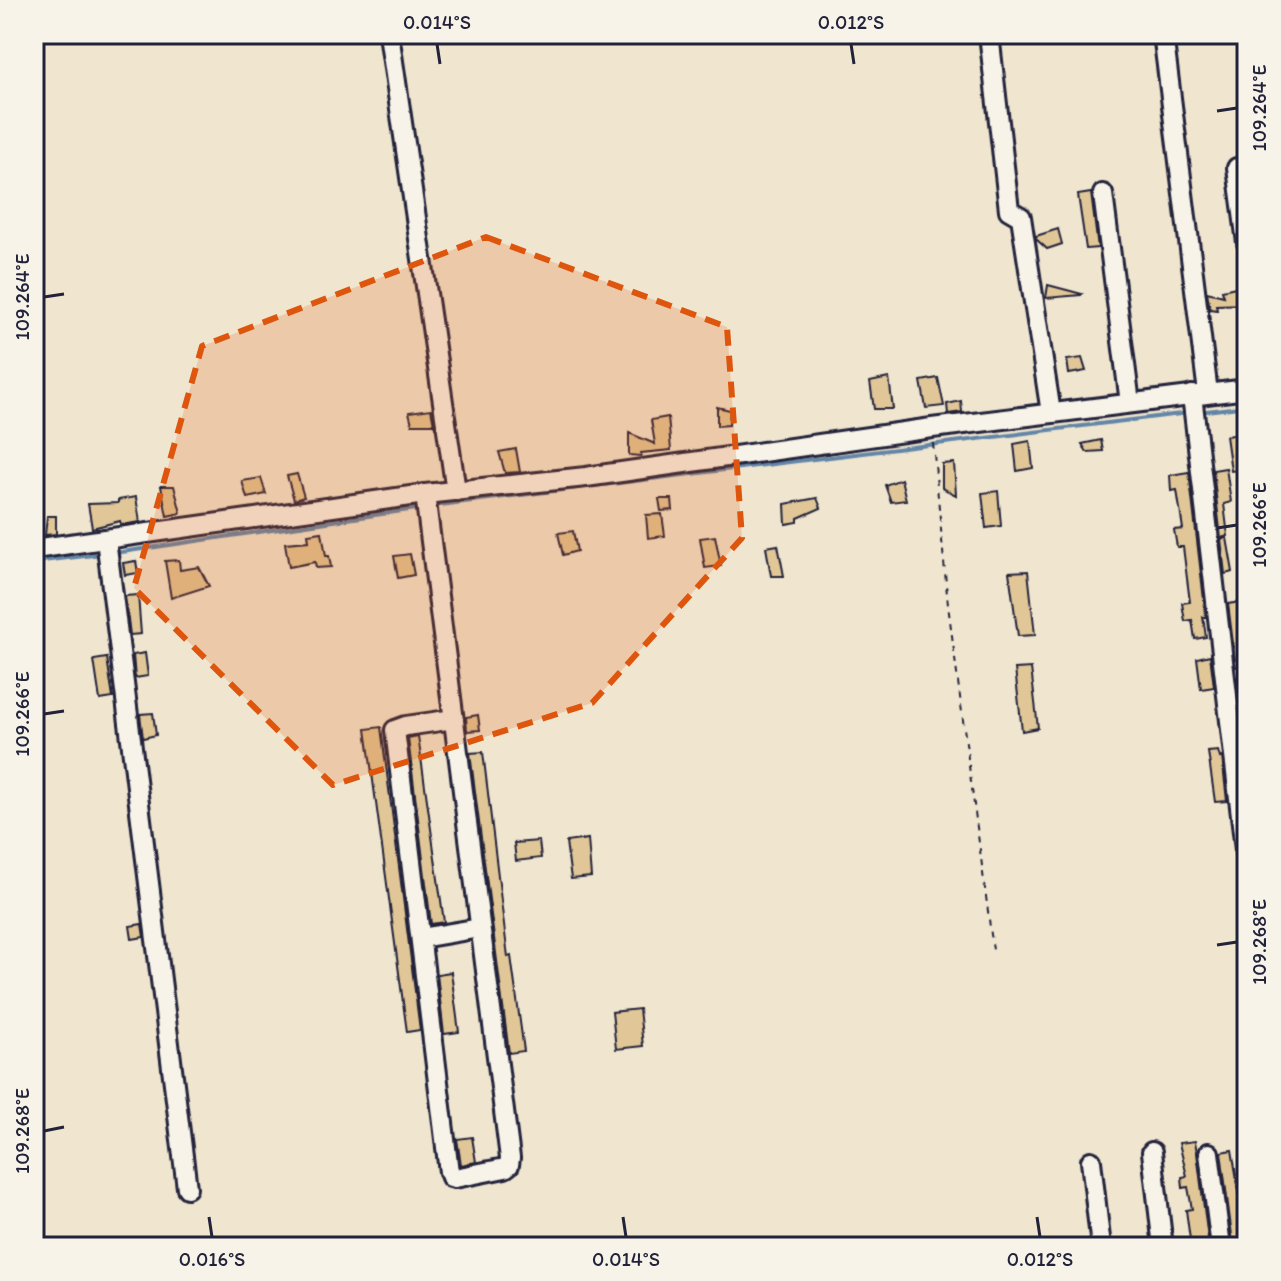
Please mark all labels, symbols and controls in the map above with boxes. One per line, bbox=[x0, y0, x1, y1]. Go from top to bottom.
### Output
text: 0.014°S bbox=[403, 10, 471, 34]
text: 0.012°S bbox=[818, 10, 884, 34]
text: 109.264°E bbox=[1247, 64, 1271, 152]
text: 109.264°E bbox=[10, 253, 34, 341]
text: 109.266°E bbox=[1247, 482, 1271, 568]
text: 109.266°E bbox=[10, 671, 34, 757]
text: 109.268°E bbox=[1247, 899, 1271, 985]
text: 109.268°E bbox=[10, 1088, 34, 1174]
text: 0.016°S bbox=[179, 1247, 245, 1271]
text: 0.014°S bbox=[592, 1247, 660, 1271]
text: 0.012°S bbox=[1007, 1247, 1073, 1271]

